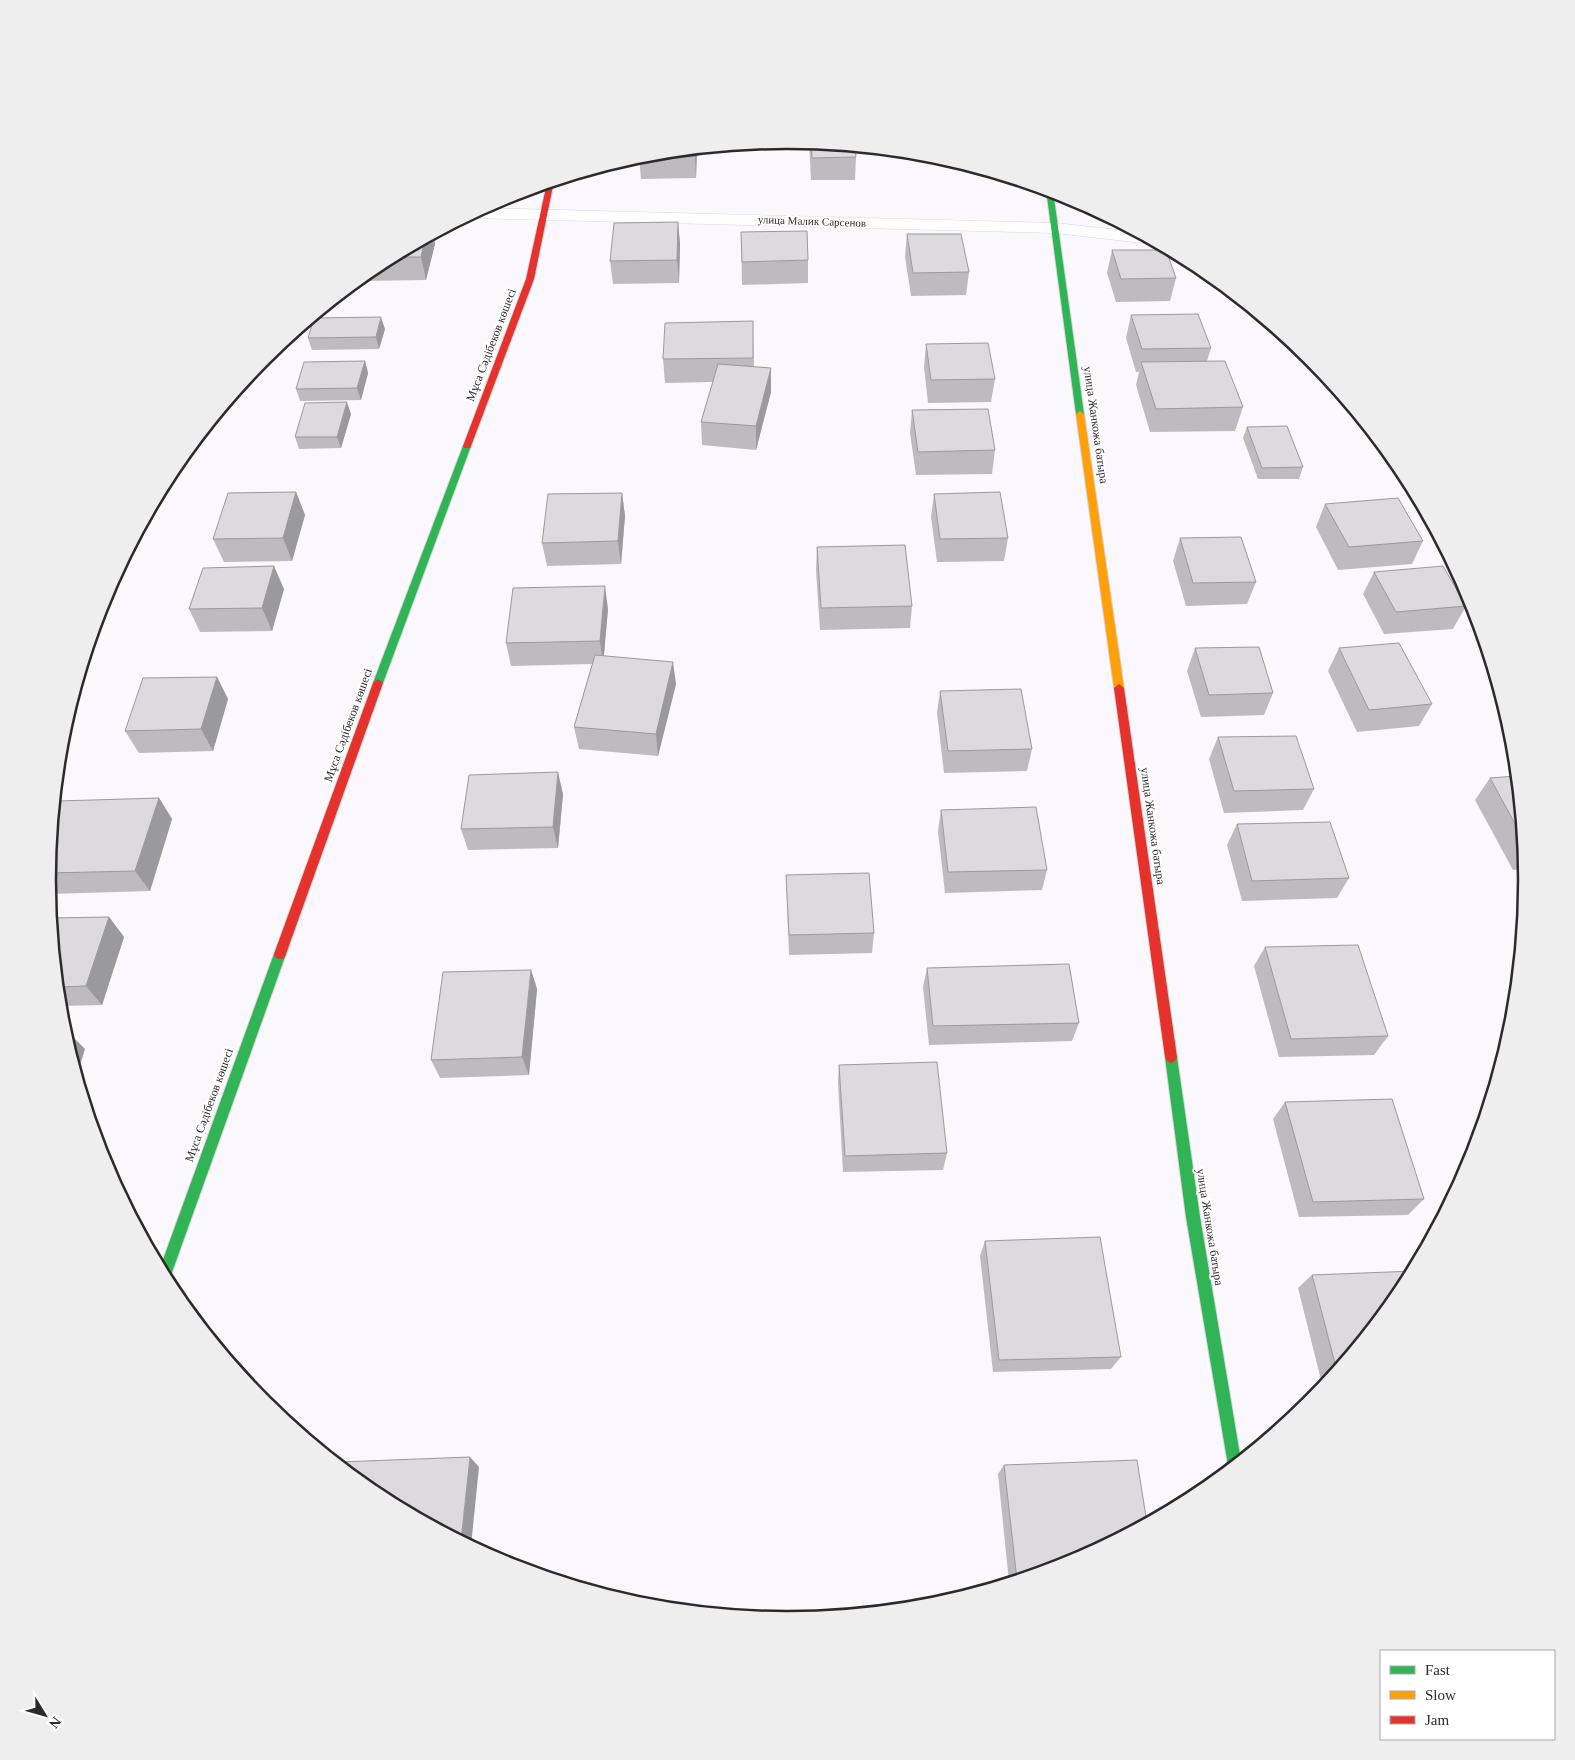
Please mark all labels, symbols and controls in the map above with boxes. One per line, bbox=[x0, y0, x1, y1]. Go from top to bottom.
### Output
street label: улица Малик Сарсенов bbox=[758, 213, 866, 229]
street label: Мұса Сәдібеков көшесі bbox=[463, 286, 519, 403]
street label: улица Жанкожа батыра bbox=[1081, 366, 1111, 485]
street label: Мұса Сәдібеков көшесі bbox=[321, 666, 375, 784]
street label: улица Жанкожа батыра bbox=[1138, 767, 1168, 886]
street label: Мұса Сәдібеков көшесі bbox=[182, 1046, 236, 1164]
street label: улица Жанкожа батыра bbox=[1194, 1168, 1226, 1287]
legend bbox=[1380, 1650, 1555, 1740]
text: Fast bbox=[1425, 1662, 1451, 1678]
text: Slow bbox=[1425, 1687, 1456, 1703]
north arrow bbox=[20, 1690, 70, 1740]
text: Jam bbox=[1425, 1712, 1449, 1728]
text: N bbox=[46, 1714, 64, 1731]

